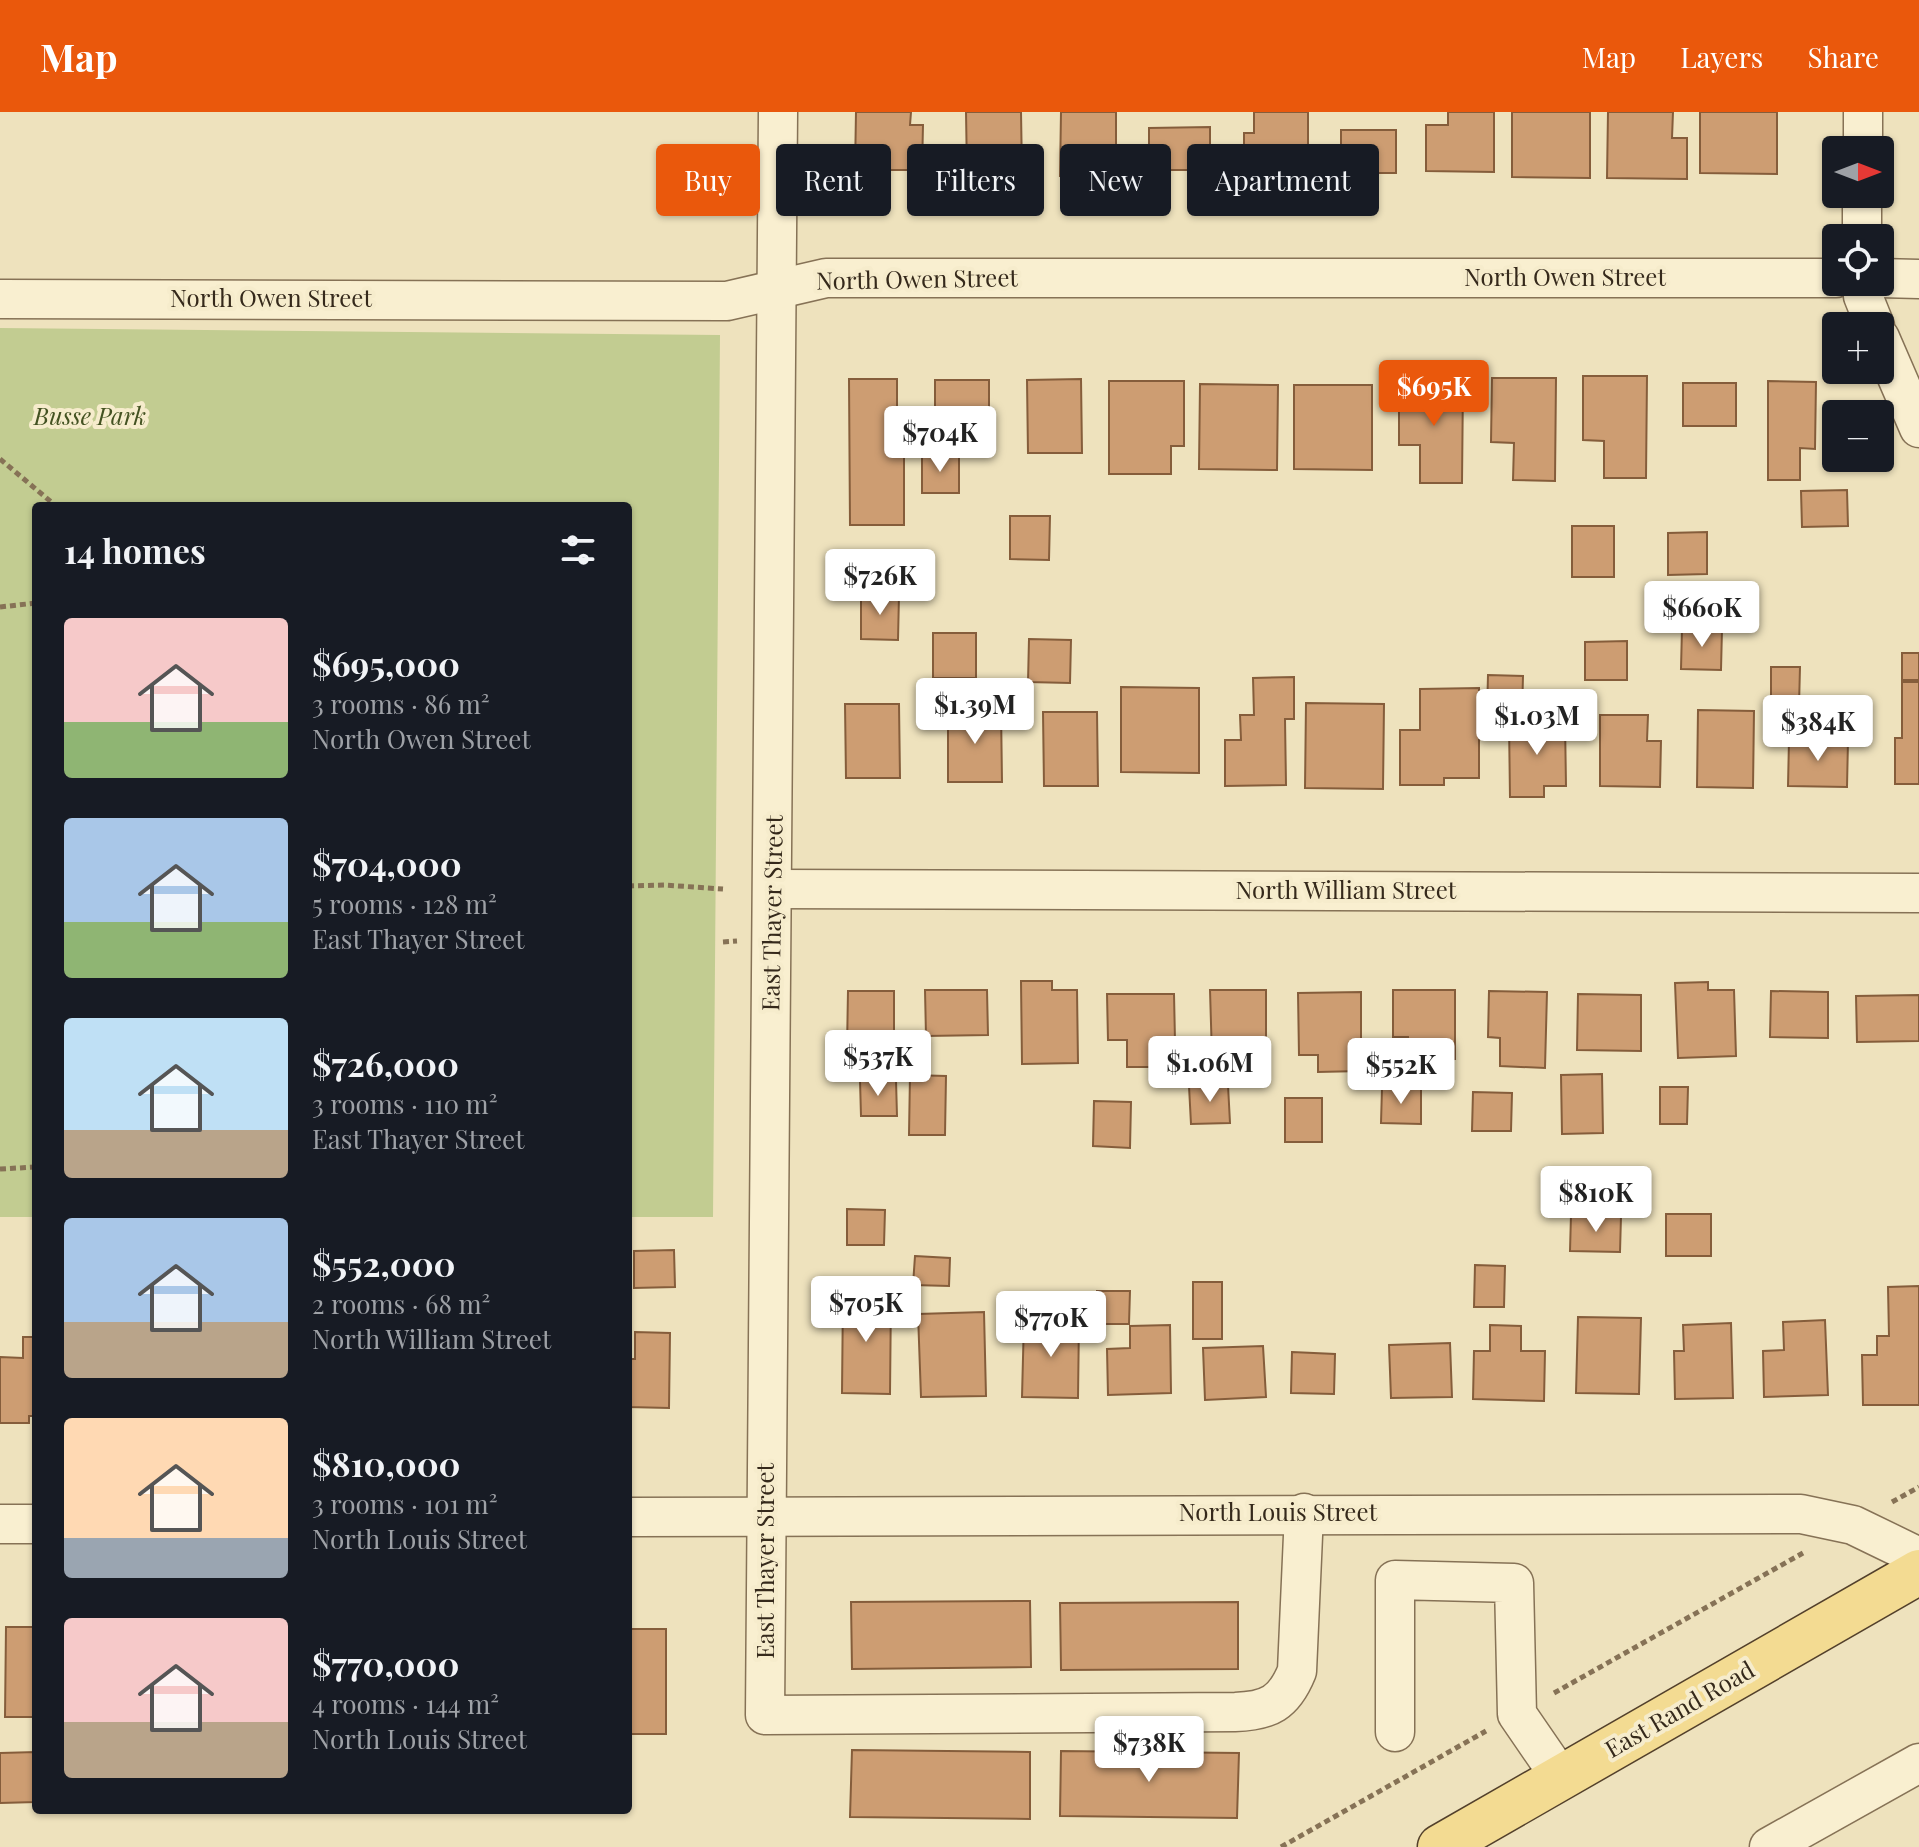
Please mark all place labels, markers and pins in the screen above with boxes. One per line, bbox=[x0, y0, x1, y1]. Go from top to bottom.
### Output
pin: $695K bbox=[1378, 360, 1490, 428]
pin: $704K bbox=[884, 406, 996, 474]
pin: $726K bbox=[824, 549, 936, 617]
pin: $660K bbox=[1646, 581, 1758, 649]
pin: $1.39M bbox=[910, 678, 1040, 746]
pin: $1.03M bbox=[1472, 689, 1602, 757]
pin: $384K bbox=[1762, 695, 1874, 763]
pin: $537K bbox=[822, 1030, 934, 1098]
pin: $1.06M bbox=[1145, 1036, 1275, 1104]
pin: $552K bbox=[1345, 1038, 1457, 1106]
pin: $810K bbox=[1540, 1166, 1652, 1234]
pin: $705K bbox=[810, 1276, 922, 1344]
pin: $770K bbox=[995, 1291, 1107, 1359]
pin: $738K bbox=[1093, 1716, 1205, 1784]

